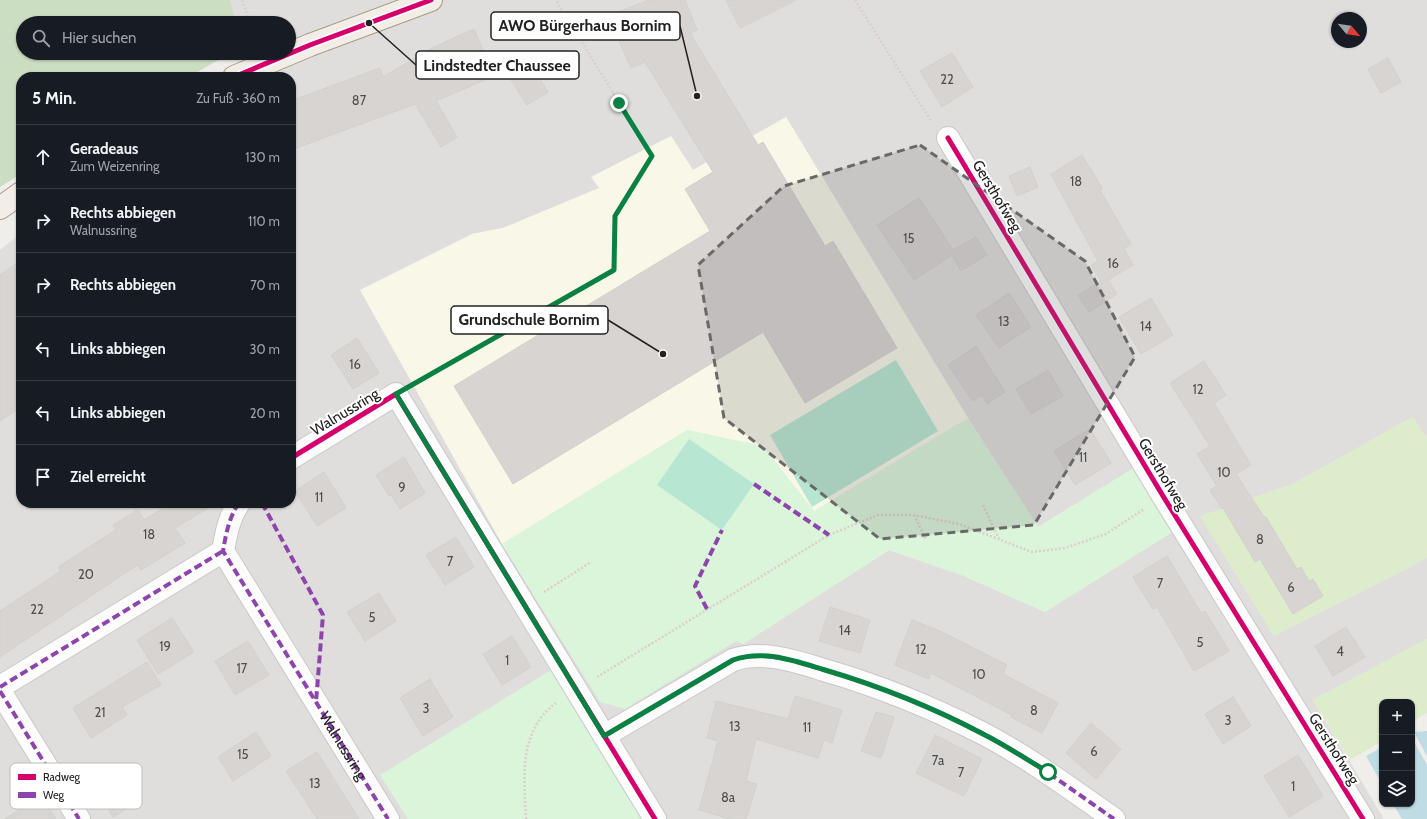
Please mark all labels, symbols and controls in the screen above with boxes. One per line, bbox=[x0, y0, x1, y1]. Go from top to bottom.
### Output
callout: AWO Bürgerhaus Bornim bbox=[491, 12, 680, 40]
north arrow bbox=[1331, 12, 1367, 48]
search box bbox=[16, 16, 296, 60]
text: AWO Bürgerhaus Bornim bbox=[499, 16, 672, 35]
icon: search bbox=[30, 27, 52, 49]
text: Hier suchen bbox=[62, 29, 137, 47]
callout: Lindstedter Chaussee bbox=[416, 51, 579, 79]
text: Lindstedter Chaussee bbox=[423, 56, 571, 75]
house number: 22 bbox=[940, 71, 954, 87]
text: 5 Min. bbox=[32, 88, 76, 108]
text: Zu Fuß · 360 m bbox=[196, 90, 280, 106]
house number: 87 bbox=[352, 92, 367, 108]
route end bbox=[610, 94, 628, 112]
text: Geradeaus bbox=[70, 140, 138, 158]
icon: ahead bbox=[32, 146, 54, 168]
text: 130 m bbox=[245, 149, 280, 165]
street label: Gersthofweg bbox=[968, 157, 1026, 236]
text: Zum Weizenring bbox=[70, 158, 160, 174]
house number: 18 bbox=[1070, 173, 1082, 189]
text: Rechts abbiegen bbox=[70, 204, 176, 222]
icon: right bbox=[32, 210, 54, 232]
text: 110 m bbox=[248, 213, 280, 229]
text: Walnussring bbox=[70, 222, 137, 238]
house number: 15 bbox=[903, 230, 915, 246]
house number: 16 bbox=[1107, 255, 1119, 271]
icon: right bbox=[32, 274, 54, 296]
text: Rechts abbiegen bbox=[70, 276, 176, 294]
text: 70 m bbox=[250, 277, 280, 293]
callout: Grundschule Bornim bbox=[451, 306, 608, 334]
text: Grundschule Bornim bbox=[458, 310, 600, 329]
house number: 13 bbox=[998, 313, 1010, 329]
house number: 14 bbox=[1140, 318, 1152, 334]
icon: left bbox=[32, 338, 54, 360]
text: Links abbiegen bbox=[70, 340, 166, 358]
text: 30 m bbox=[250, 341, 280, 357]
house number: 16 bbox=[349, 356, 361, 372]
house number: 12 bbox=[1192, 381, 1204, 397]
street label: Walnussring bbox=[307, 384, 383, 439]
icon: left bbox=[32, 402, 54, 424]
text: Links abbiegen bbox=[70, 404, 166, 422]
text: 20 m bbox=[250, 405, 280, 421]
street label: Gersthofweg bbox=[1134, 435, 1192, 514]
house number: 11 bbox=[1079, 449, 1087, 465]
house number: 10 bbox=[1217, 464, 1231, 480]
icon: arrive bbox=[32, 466, 54, 488]
text: Ziel erreicht bbox=[70, 468, 146, 486]
house number: 9 bbox=[398, 479, 406, 495]
house number: 11 bbox=[315, 489, 323, 505]
house number: 18 bbox=[143, 526, 155, 542]
house number: 8 bbox=[1256, 531, 1264, 547]
house number: 7 bbox=[447, 553, 454, 569]
house number: 20 bbox=[78, 566, 94, 582]
house number: 7 bbox=[1157, 575, 1164, 591]
house number: 6 bbox=[1287, 579, 1295, 595]
house number: 22 bbox=[30, 601, 44, 617]
house number: 5 bbox=[368, 609, 376, 625]
house number: 14 bbox=[839, 622, 851, 638]
house number: 5 bbox=[1196, 634, 1204, 650]
house number: 19 bbox=[159, 638, 171, 654]
house number: 12 bbox=[915, 641, 927, 657]
house number: 4 bbox=[1336, 643, 1344, 659]
house number: 1 bbox=[505, 652, 509, 668]
house number: 17 bbox=[237, 660, 248, 676]
house number: 10 bbox=[972, 666, 986, 682]
map controls bbox=[1379, 699, 1415, 807]
button: + bbox=[1379, 699, 1415, 735]
house number: 3 bbox=[422, 700, 430, 716]
house number: 8 bbox=[1030, 702, 1038, 718]
house number: 21 bbox=[94, 704, 106, 720]
street label: Walnussring bbox=[315, 709, 371, 784]
street label: Gersthofweg bbox=[1305, 710, 1363, 789]
house number: 3 bbox=[1224, 712, 1232, 728]
house number: 13 bbox=[729, 718, 741, 734]
house number: 11 bbox=[803, 719, 811, 735]
button: − bbox=[1379, 735, 1415, 771]
house number: 6 bbox=[1090, 743, 1098, 759]
house number: 15 bbox=[237, 746, 249, 762]
house number: 7a bbox=[932, 752, 945, 768]
legend bbox=[10, 763, 142, 809]
route start bbox=[1039, 763, 1057, 781]
house number: 7 bbox=[958, 764, 965, 780]
text: Radweg bbox=[43, 770, 81, 784]
button: layers bbox=[1379, 771, 1415, 807]
house number: 13 bbox=[309, 775, 321, 791]
house number: 1 bbox=[1291, 778, 1295, 794]
text: Weg bbox=[43, 788, 65, 802]
house number: 8a bbox=[721, 789, 736, 805]

